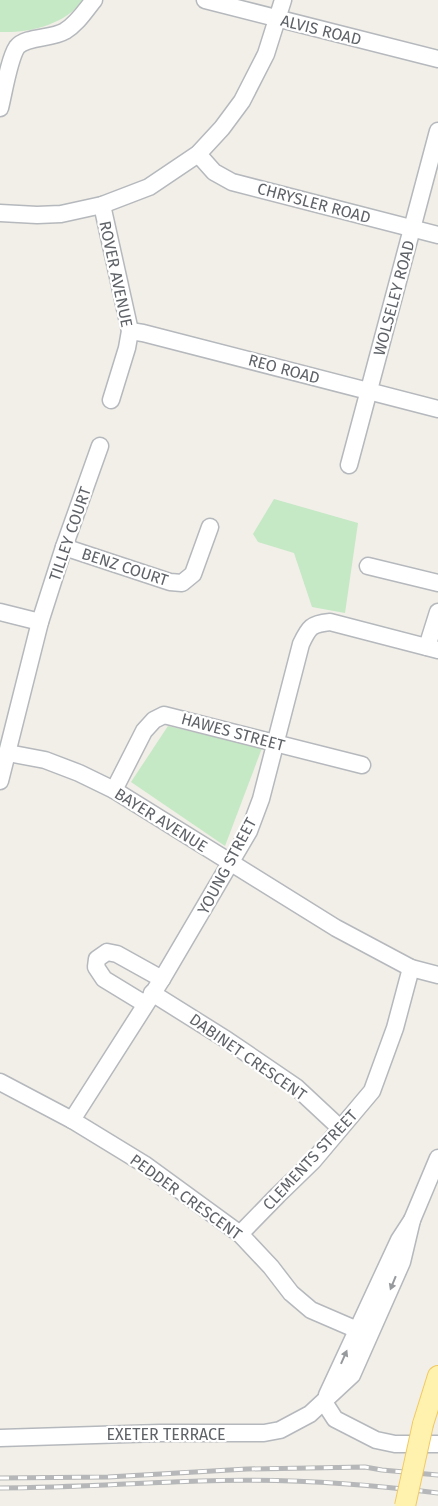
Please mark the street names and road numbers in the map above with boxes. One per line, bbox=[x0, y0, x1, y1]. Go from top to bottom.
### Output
street label: ALVIS ROAD bbox=[279, 11, 363, 49]
street label: CHRYSLER ROAD bbox=[255, 179, 373, 227]
street label: ROVER AVENUE bbox=[95, 219, 137, 329]
street label: WOLSELEY ROAD bbox=[369, 238, 419, 358]
street label: REO ROAD bbox=[246, 350, 322, 388]
street label: TILLEY COURT bbox=[45, 484, 95, 584]
street label: BENZ COURT bbox=[79, 544, 171, 590]
street label: HAWES STREET bbox=[179, 709, 288, 755]
street label: BAYER AVENUE bbox=[111, 784, 211, 856]
street label: YOUNG STREET bbox=[194, 814, 261, 918]
street label: DABINET CRESCENT bbox=[186, 1010, 311, 1105]
street label: CLEMENTS STREET bbox=[259, 1105, 362, 1214]
street label: PEDDER CRESCENT bbox=[126, 1150, 246, 1244]
street label: EXETER TERRACE bbox=[106, 1425, 226, 1444]

